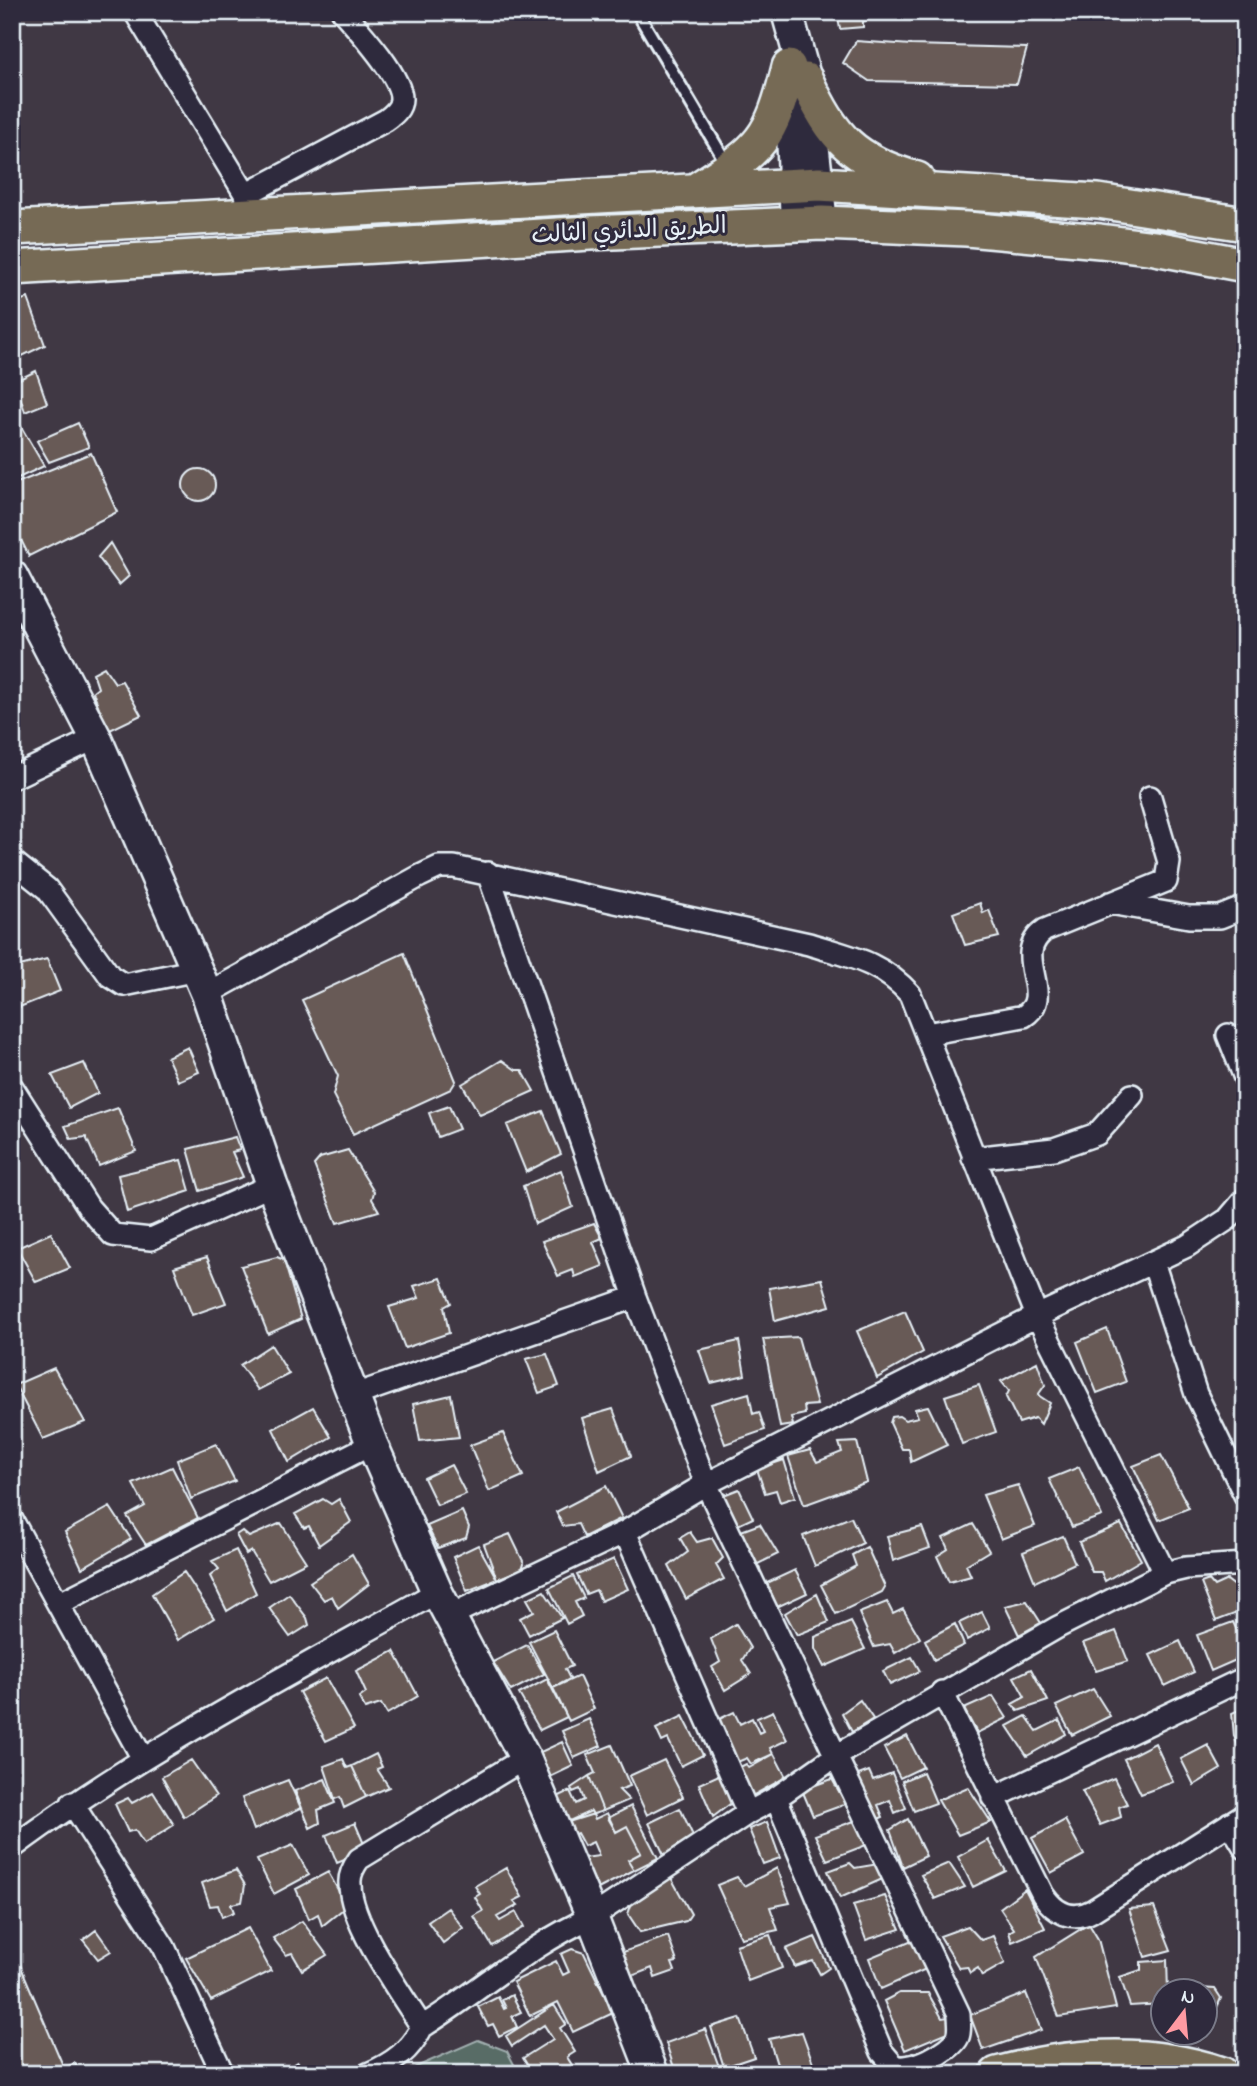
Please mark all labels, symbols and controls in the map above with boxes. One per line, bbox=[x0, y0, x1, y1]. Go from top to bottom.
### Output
street label: الطريق الدائري الثالث bbox=[531, 209, 727, 255]
north arrow bbox=[1148, 1978, 1218, 2048]
text: N bbox=[1178, 1983, 1198, 2013]

